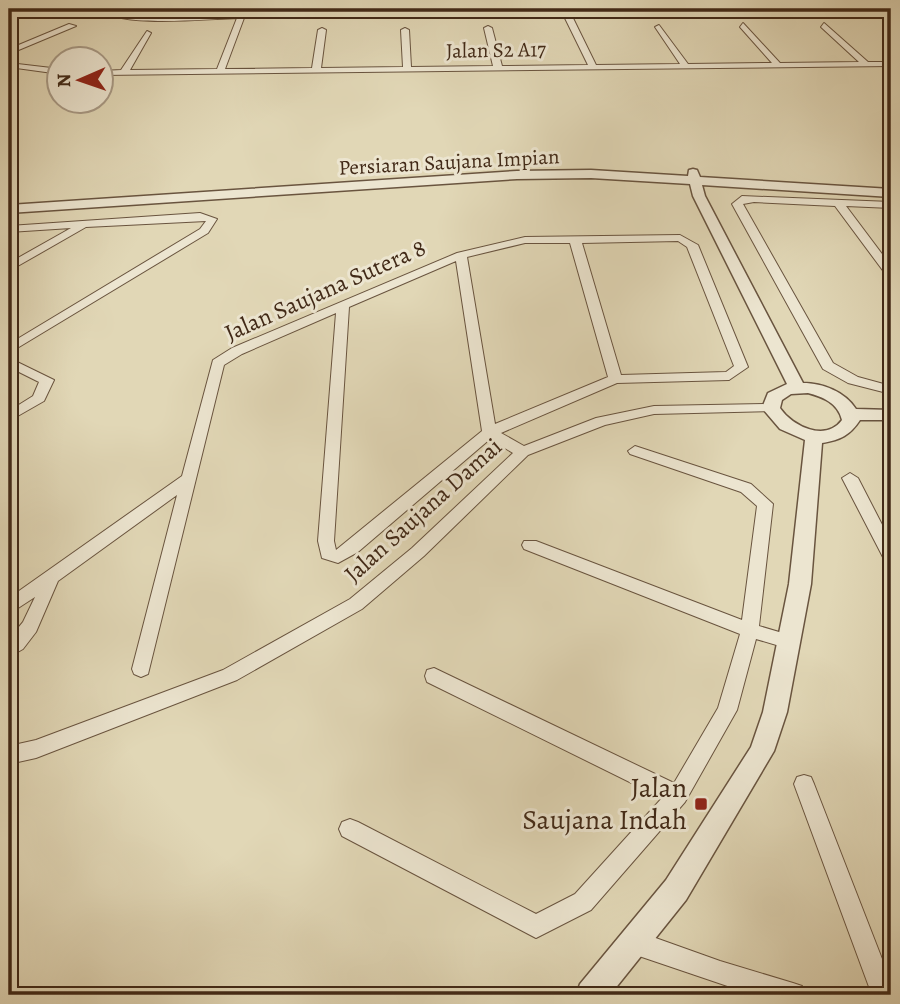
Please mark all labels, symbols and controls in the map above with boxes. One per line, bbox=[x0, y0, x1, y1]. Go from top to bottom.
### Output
street label: Jalan S2 A17 bbox=[446, 35, 546, 65]
north arrow bbox=[46, 46, 116, 116]
text: N bbox=[51, 73, 77, 88]
street label: Persiaran Saujana Impian bbox=[338, 142, 560, 182]
street label: Jalan Saujana Sutera 8 bbox=[219, 231, 431, 349]
street label: Jalan Saujana Damai bbox=[337, 431, 509, 589]
place label: Jalan Saujana Indah bbox=[522, 769, 687, 839]
marker: Jalan Saujana Indah bbox=[693, 796, 709, 812]

